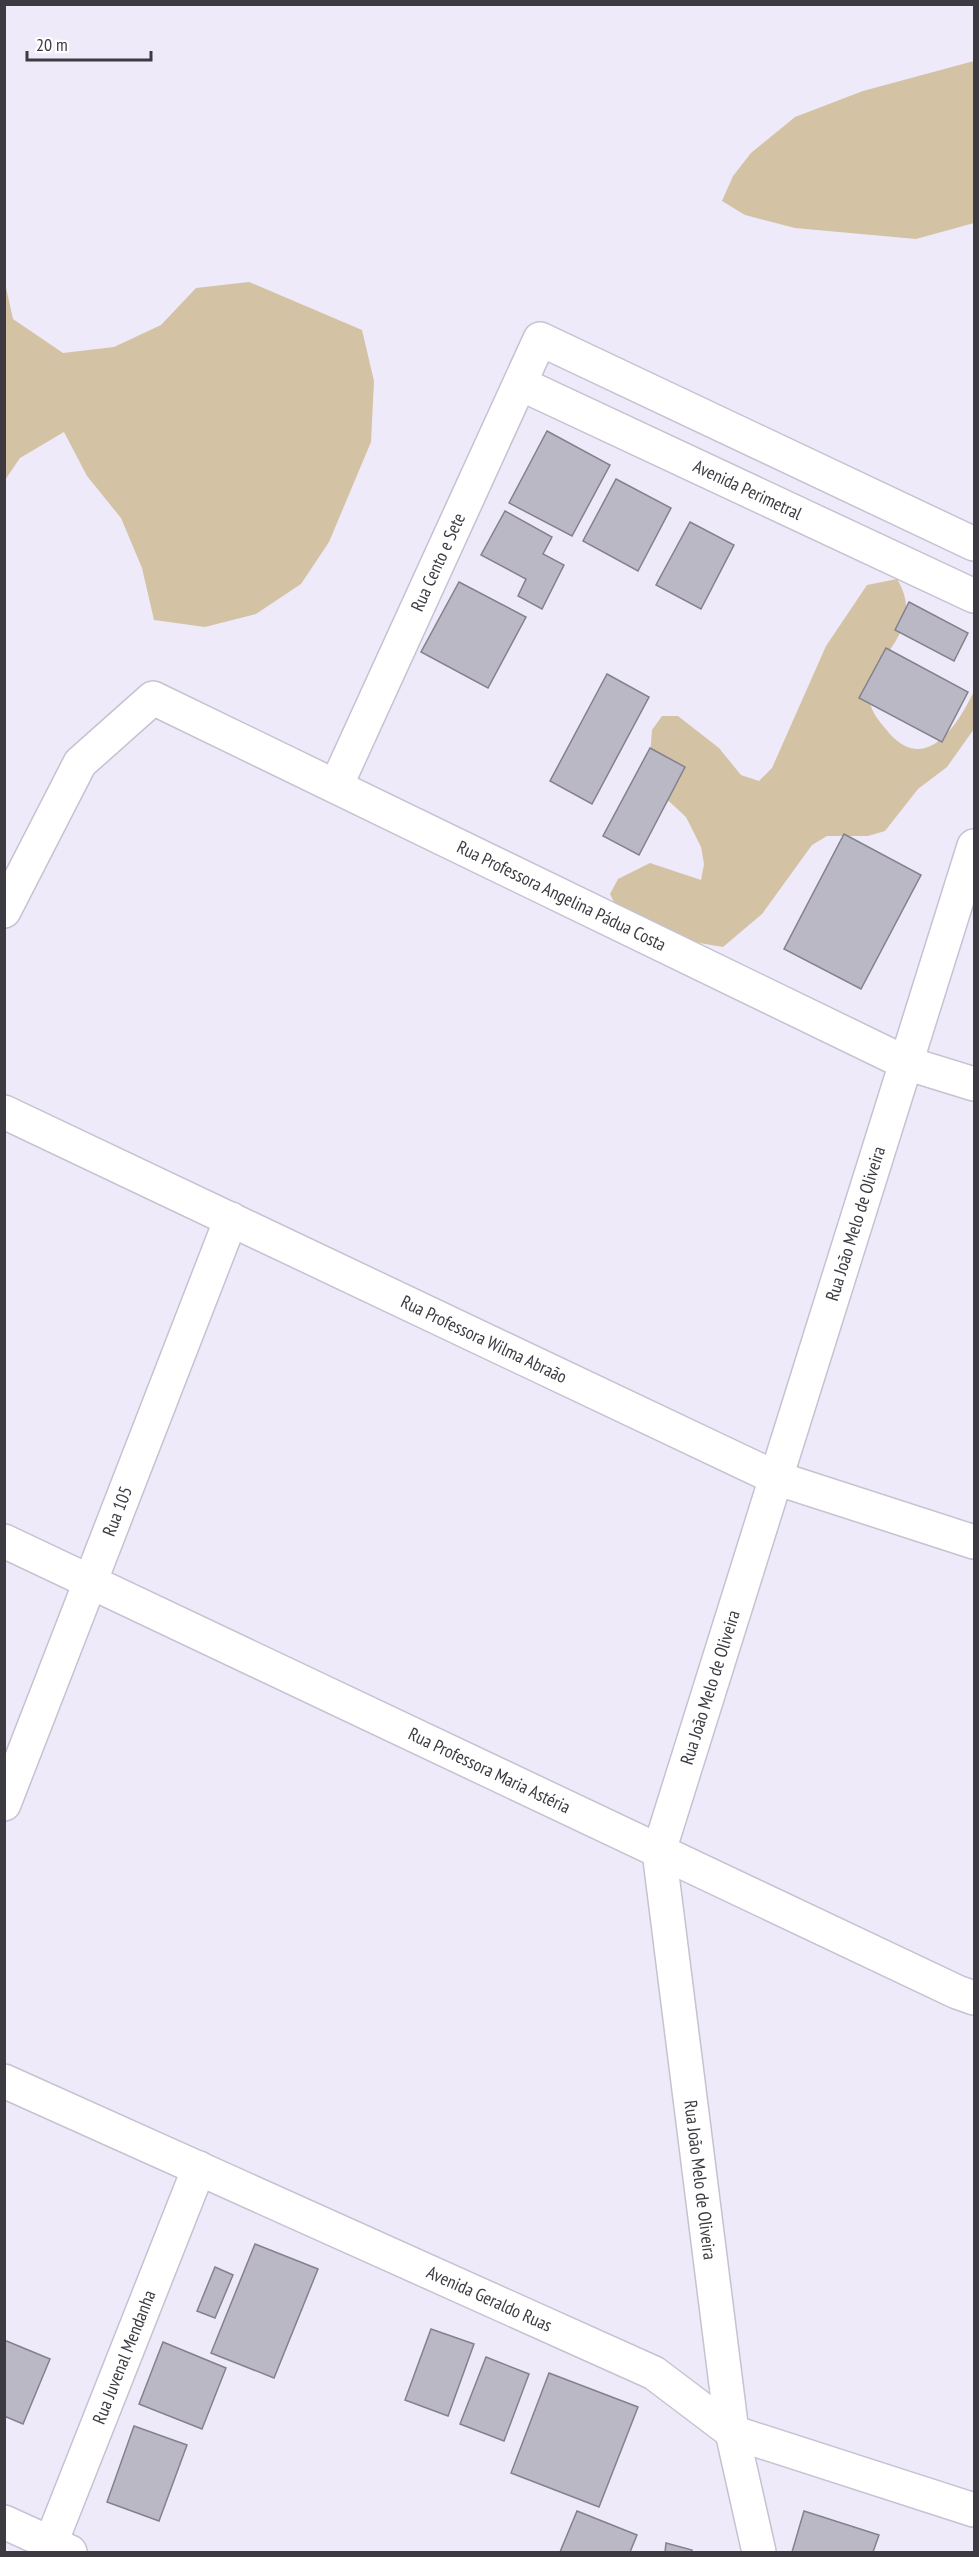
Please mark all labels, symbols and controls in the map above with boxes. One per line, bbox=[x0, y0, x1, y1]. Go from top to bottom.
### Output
scale bar bbox=[27, 24, 152, 62]
text: 20 m bbox=[36, 33, 68, 56]
street label: Avenida Perimetral bbox=[690, 454, 806, 525]
street label: Rua Cento e Sete bbox=[405, 509, 470, 615]
street label: Rua Professora Angelina Pádua Costa bbox=[453, 835, 670, 956]
street label: Rua João Melo de Oliveira bbox=[820, 1143, 890, 1304]
street label: Rua Professora Wilma Abraão bbox=[397, 1290, 571, 1388]
street label: Rua 105 bbox=[97, 1483, 137, 1539]
street label: Rua João Melo de Oliveira bbox=[675, 1607, 745, 1767]
street label: Rua Professora Maria Astéria bbox=[405, 1722, 574, 1818]
street label: Rua João Melo de Oliveira bbox=[679, 2099, 722, 2261]
street label: Avenida Geraldo Ruas bbox=[423, 2260, 556, 2337]
street label: Rua Juvenal Mendanha bbox=[87, 2287, 161, 2427]

